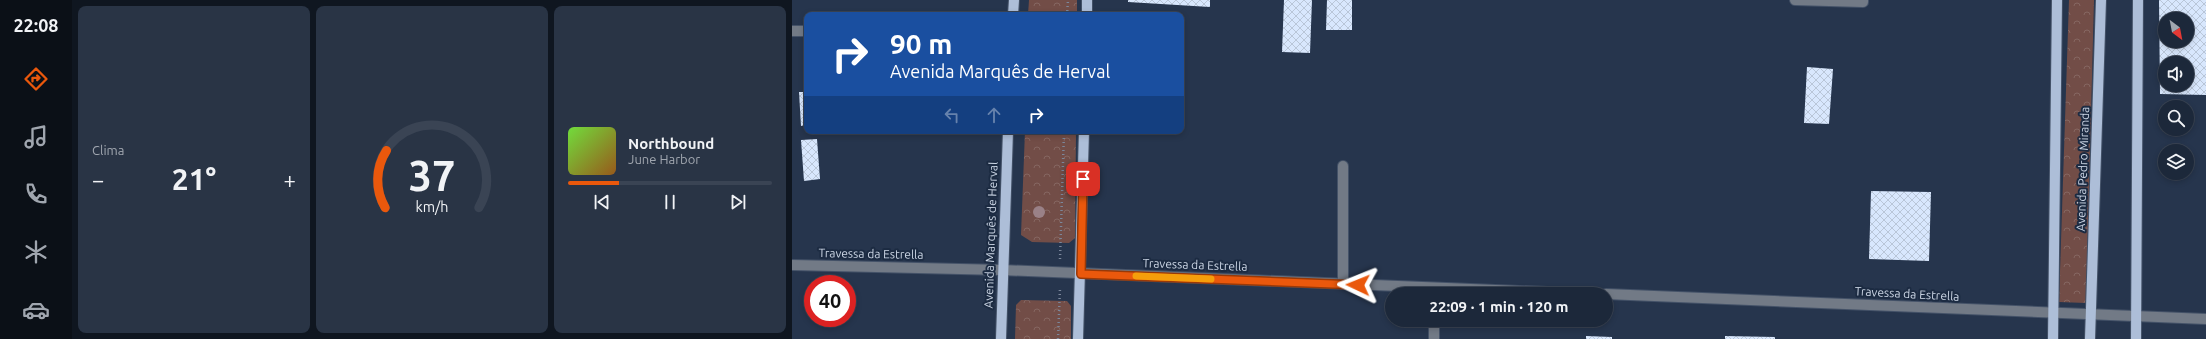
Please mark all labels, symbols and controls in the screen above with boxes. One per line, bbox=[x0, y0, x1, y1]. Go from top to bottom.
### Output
north arrow bbox=[2158, 12, 2194, 48]
map controls bbox=[2158, 12, 2194, 180]
text: 22:08 bbox=[13, 15, 59, 35]
icon: right bbox=[824, 28, 876, 80]
text: 90 m bbox=[890, 28, 952, 59]
button: sound bbox=[2158, 56, 2194, 92]
text: Avenida Marquês de Herval bbox=[890, 61, 1110, 81]
icon: directions bbox=[22, 65, 50, 93]
button: search bbox=[2158, 100, 2194, 136]
icon: left bbox=[941, 104, 963, 126]
icon: ahead bbox=[983, 104, 1005, 126]
icon: right bbox=[1025, 104, 1047, 126]
street label: Avenida Pedro Miranda bbox=[2074, 106, 2091, 232]
icon: music bbox=[22, 123, 50, 151]
text: Northbound bbox=[628, 135, 714, 152]
text: Clima bbox=[92, 143, 124, 157]
button: layers bbox=[2158, 144, 2194, 180]
text: 37 bbox=[409, 151, 455, 198]
text: June Harbor bbox=[628, 152, 700, 166]
street label: Avenida Marquês de Herval bbox=[981, 161, 1000, 309]
text: 21° bbox=[172, 162, 216, 196]
pin bbox=[1066, 162, 1100, 196]
text: − bbox=[92, 167, 104, 192]
text: + bbox=[284, 167, 296, 192]
icon: arrive bbox=[1072, 168, 1094, 190]
icon: phone bbox=[22, 180, 50, 208]
icon: previous bbox=[591, 191, 613, 213]
icon: pause bbox=[659, 191, 681, 213]
icon: next bbox=[727, 191, 749, 213]
text: km/h bbox=[416, 198, 448, 214]
icon: climate bbox=[22, 238, 50, 266]
street label: Travessa da Estrella bbox=[818, 246, 924, 261]
street label: Travessa da Estrella bbox=[1142, 256, 1248, 273]
position arrow bbox=[1337, 264, 1379, 306]
speed limit sign: 40 bbox=[804, 275, 856, 327]
street label: Travessa da Estrella bbox=[1854, 284, 1960, 303]
icon: car bbox=[22, 296, 50, 324]
text: 22:09 · 1 min · 120 m bbox=[1430, 298, 1568, 315]

